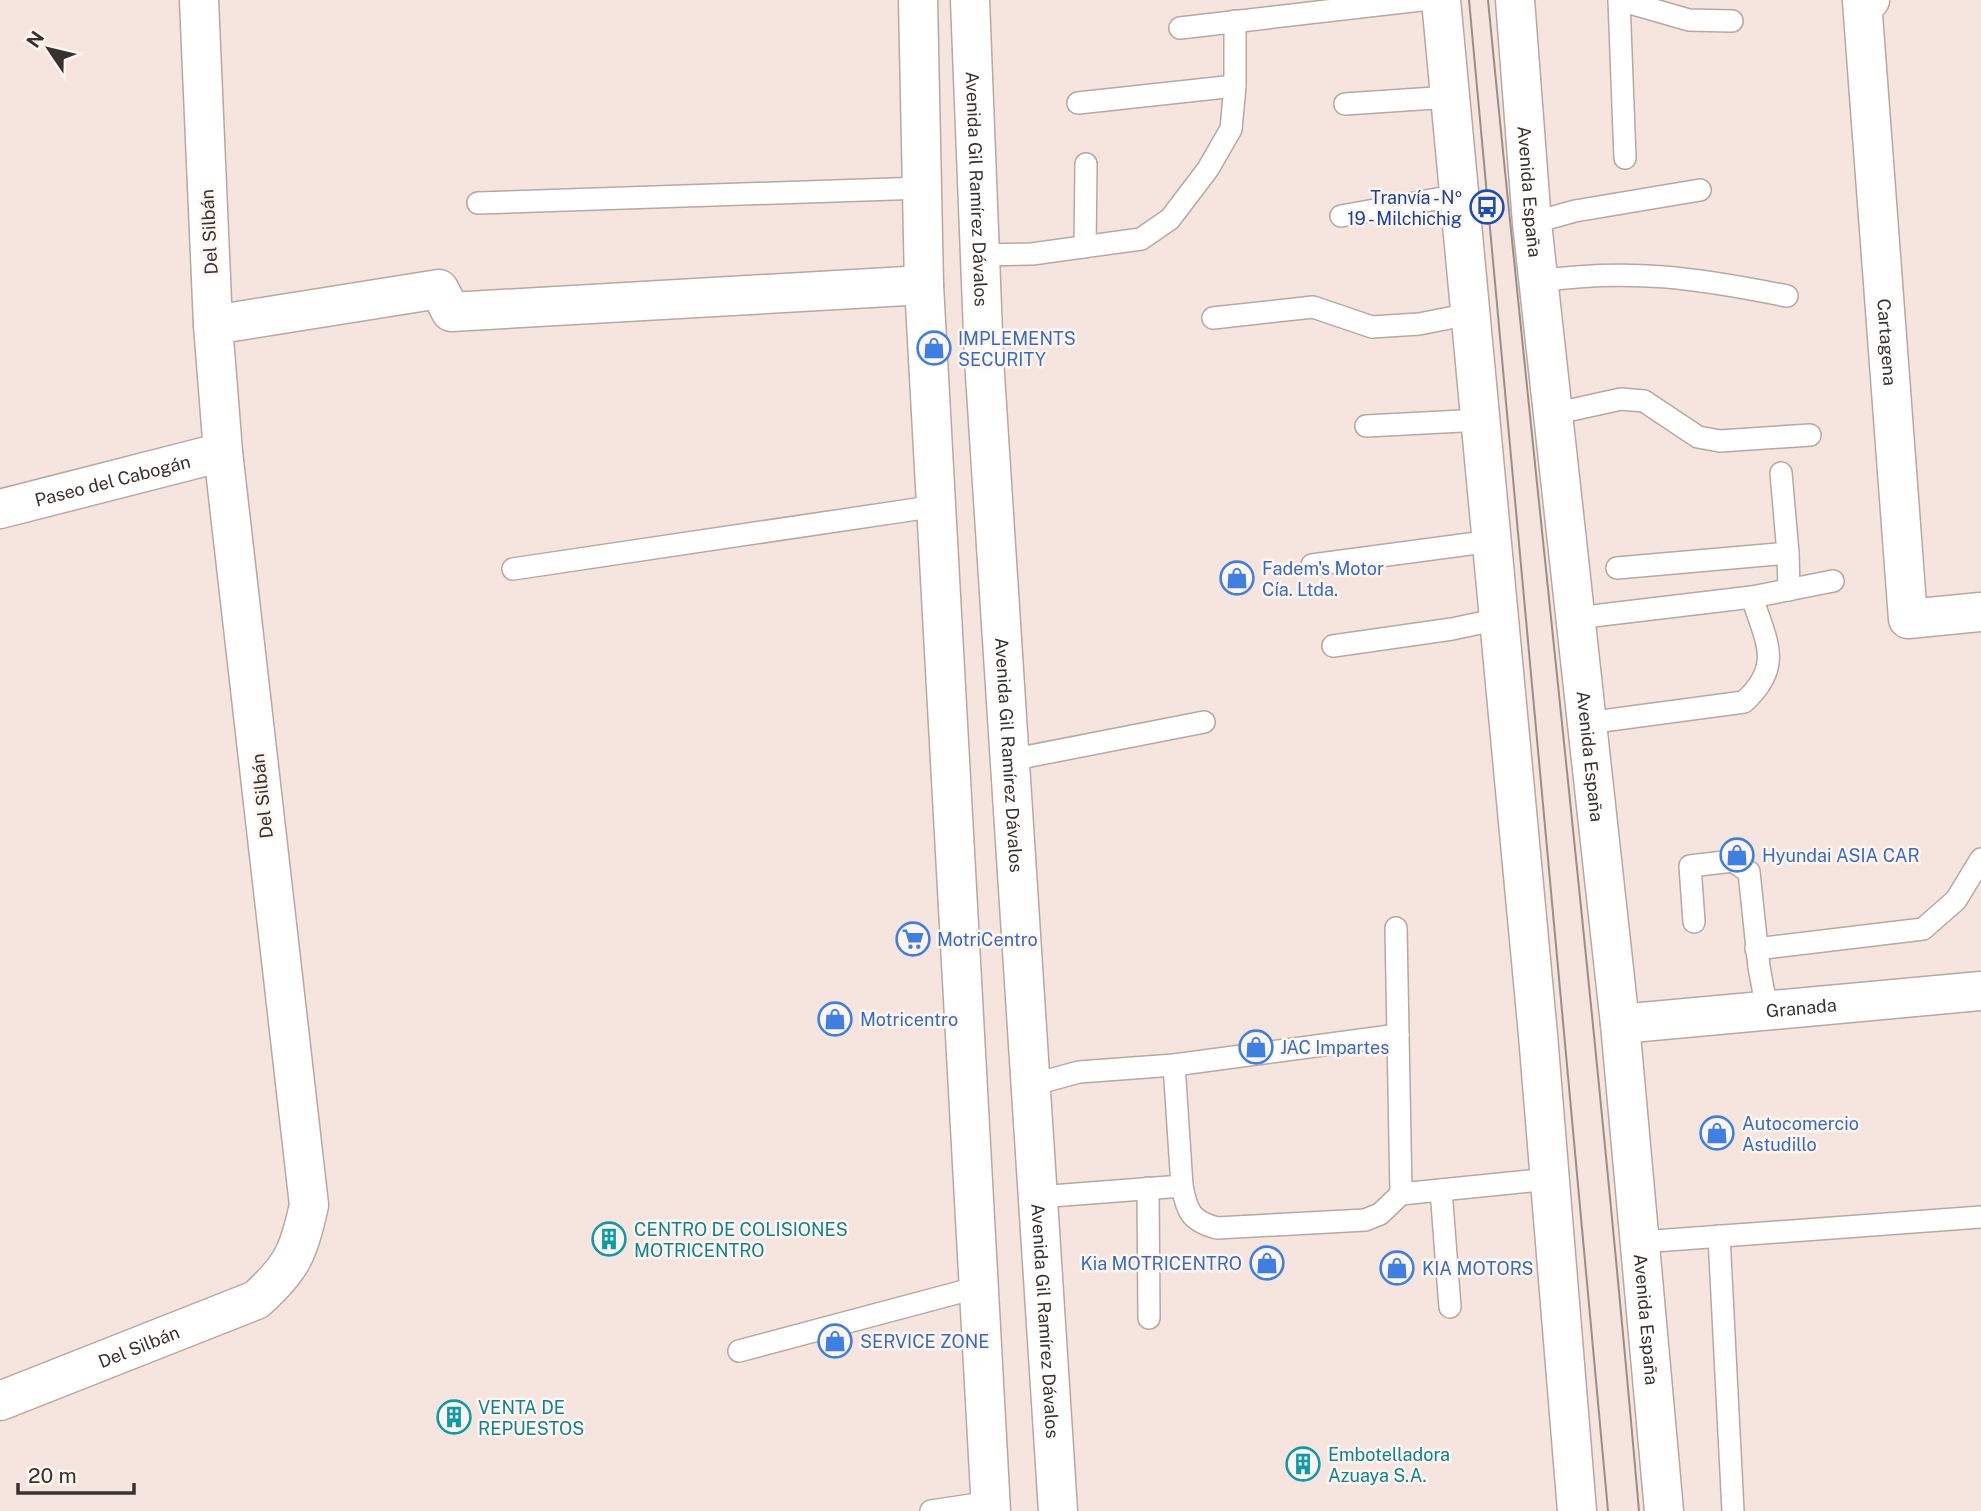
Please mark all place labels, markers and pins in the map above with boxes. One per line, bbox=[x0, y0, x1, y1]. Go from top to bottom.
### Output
place label: Tranvía - Nº 19 - Milchichig bbox=[1347, 187, 1462, 229]
bus stop icon: Tranvía - Nº 19 - Milchichig bbox=[1468, 188, 1506, 226]
place label: IMPLEMENTS SECURITY bbox=[958, 328, 1076, 370]
shop icon: IMPLEMENTS SECURITY bbox=[915, 329, 953, 367]
place label: Fadem's Motor Cía. Ltda. bbox=[1262, 558, 1384, 600]
shop icon: Fadem's Motor Cía. Ltda. bbox=[1218, 559, 1256, 597]
shop icon: Hyundai ASIA CAR bbox=[1718, 836, 1756, 874]
place label: Hyundai ASIA CAR bbox=[1762, 845, 1920, 866]
supermarket icon: MotriCentro bbox=[894, 920, 932, 958]
place label: MotriCentro bbox=[937, 929, 1038, 950]
shop icon: Motricentro bbox=[816, 1000, 854, 1038]
place label: Motricentro bbox=[860, 1009, 958, 1030]
shop icon: JAC Impartes bbox=[1237, 1028, 1275, 1066]
place label: JAC Impartes bbox=[1280, 1037, 1389, 1058]
place label: Autocomercio Astudillo bbox=[1742, 1113, 1859, 1155]
shop icon: Autocomercio Astudillo bbox=[1698, 1114, 1736, 1152]
place label: CENTRO DE COLISIONES MOTRICENTRO bbox=[634, 1219, 848, 1261]
building icon: CENTRO DE COLISIONES MOTRICENTRO bbox=[590, 1220, 628, 1258]
shop icon: Kia MOTRICENTRO bbox=[1248, 1244, 1286, 1282]
shop icon: KIA MOTORS bbox=[1378, 1249, 1416, 1287]
place label: Kia MOTRICENTRO bbox=[1081, 1253, 1242, 1274]
place label: KIA MOTORS bbox=[1422, 1258, 1534, 1279]
shop icon: SERVICE ZONE bbox=[816, 1322, 854, 1360]
place label: SERVICE ZONE bbox=[860, 1331, 990, 1352]
place label: VENTA DE REPUESTOS bbox=[478, 1397, 584, 1439]
building icon: VENTA DE REPUESTOS bbox=[435, 1398, 473, 1436]
place label: Embotelladora Azuaya S.A. bbox=[1328, 1444, 1450, 1486]
building icon: Embotelladora Azuaya S.A. bbox=[1284, 1445, 1322, 1483]

